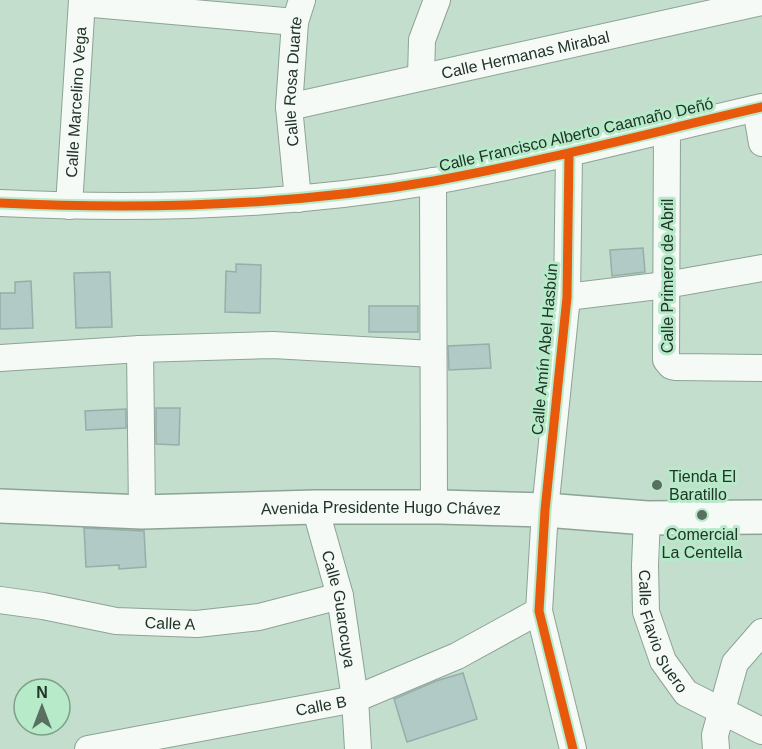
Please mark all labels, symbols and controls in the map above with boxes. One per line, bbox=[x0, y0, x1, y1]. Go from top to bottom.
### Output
street label: Calle Rosa Duarte bbox=[281, 14, 305, 147]
street label: Calle Marcelino Vega bbox=[63, 26, 89, 178]
street label: Calle Hermanas Mirabal bbox=[440, 28, 611, 82]
street label: Calle Francisco Alberto Caamaño Deñó bbox=[437, 95, 715, 174]
street label: Calle Primero de Abril bbox=[659, 199, 676, 353]
street label: Calle Amín Abel Hasbún bbox=[529, 262, 560, 436]
place label: Tienda El Baratillo bbox=[669, 468, 736, 503]
marker: Tienda El Baratillo bbox=[650, 478, 664, 492]
street label: Avenida Presidente Hugo Chávez bbox=[261, 499, 501, 518]
marker: Comercial La Centella bbox=[695, 508, 709, 522]
place label: Comercial La Centella bbox=[662, 526, 743, 561]
street label: Calle Guarocuya bbox=[319, 549, 358, 669]
street label: Calle Flavio Suero bbox=[636, 569, 691, 696]
street label: Calle A bbox=[144, 614, 196, 633]
north arrow bbox=[12, 677, 72, 737]
text: N bbox=[36, 684, 48, 701]
street label: Calle B bbox=[294, 693, 348, 719]

